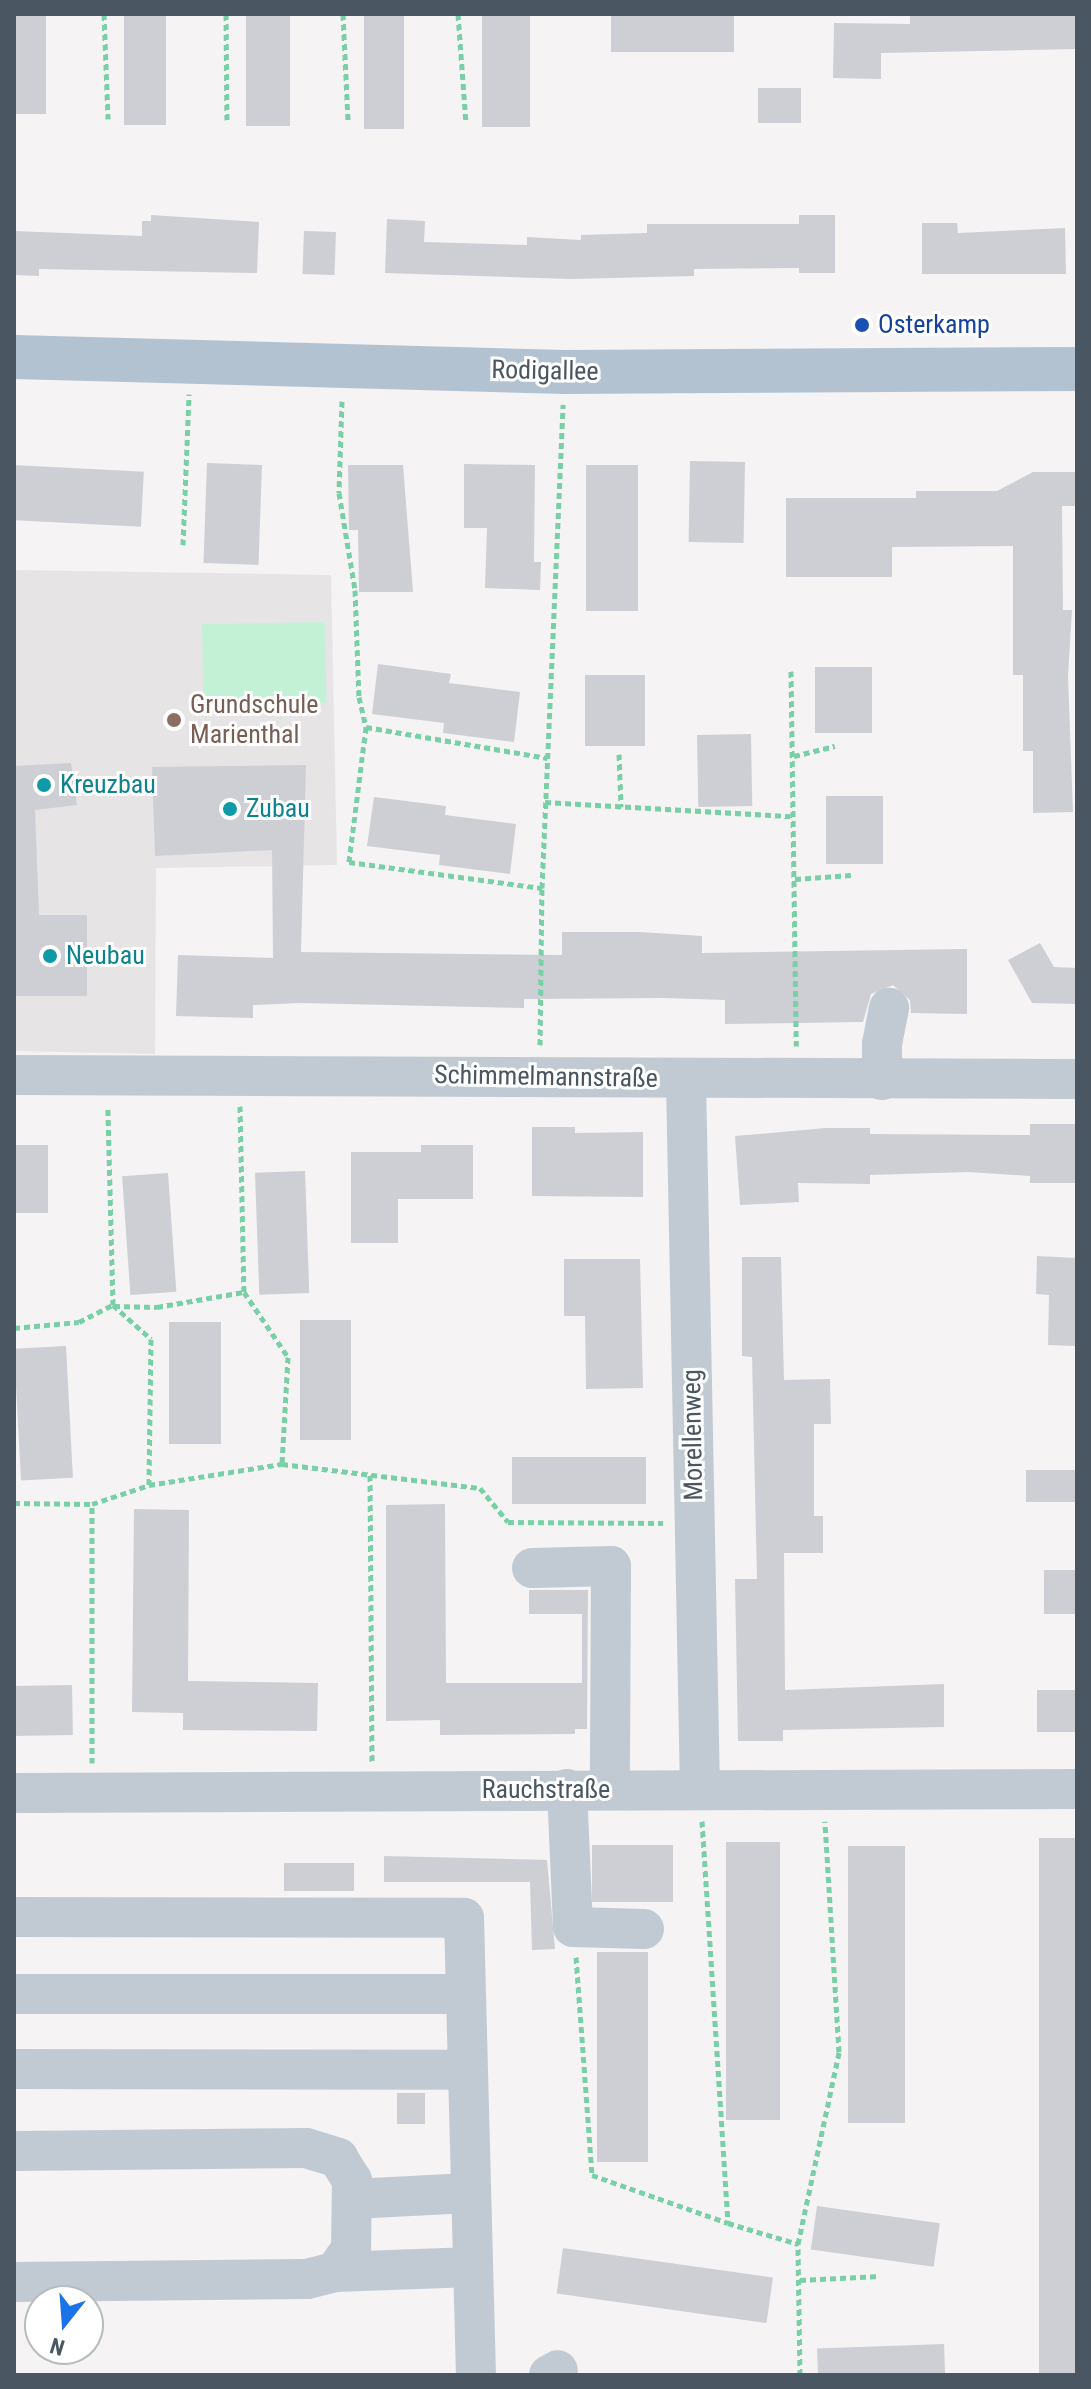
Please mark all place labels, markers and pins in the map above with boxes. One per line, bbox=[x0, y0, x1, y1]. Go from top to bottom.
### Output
place label: Osterkamp bbox=[878, 309, 990, 341]
marker: Osterkamp bbox=[853, 316, 871, 334]
place label: Grundschule Marienthal bbox=[190, 689, 318, 750]
marker: Grundschule Marienthal bbox=[165, 711, 183, 729]
place label: Kreuzbau bbox=[60, 769, 156, 801]
marker: Kreuzbau bbox=[35, 776, 53, 794]
place label: Zubau bbox=[246, 793, 310, 825]
marker: Zubau bbox=[221, 800, 239, 818]
place label: Neubau bbox=[66, 940, 145, 972]
marker: Neubau bbox=[41, 947, 59, 965]

